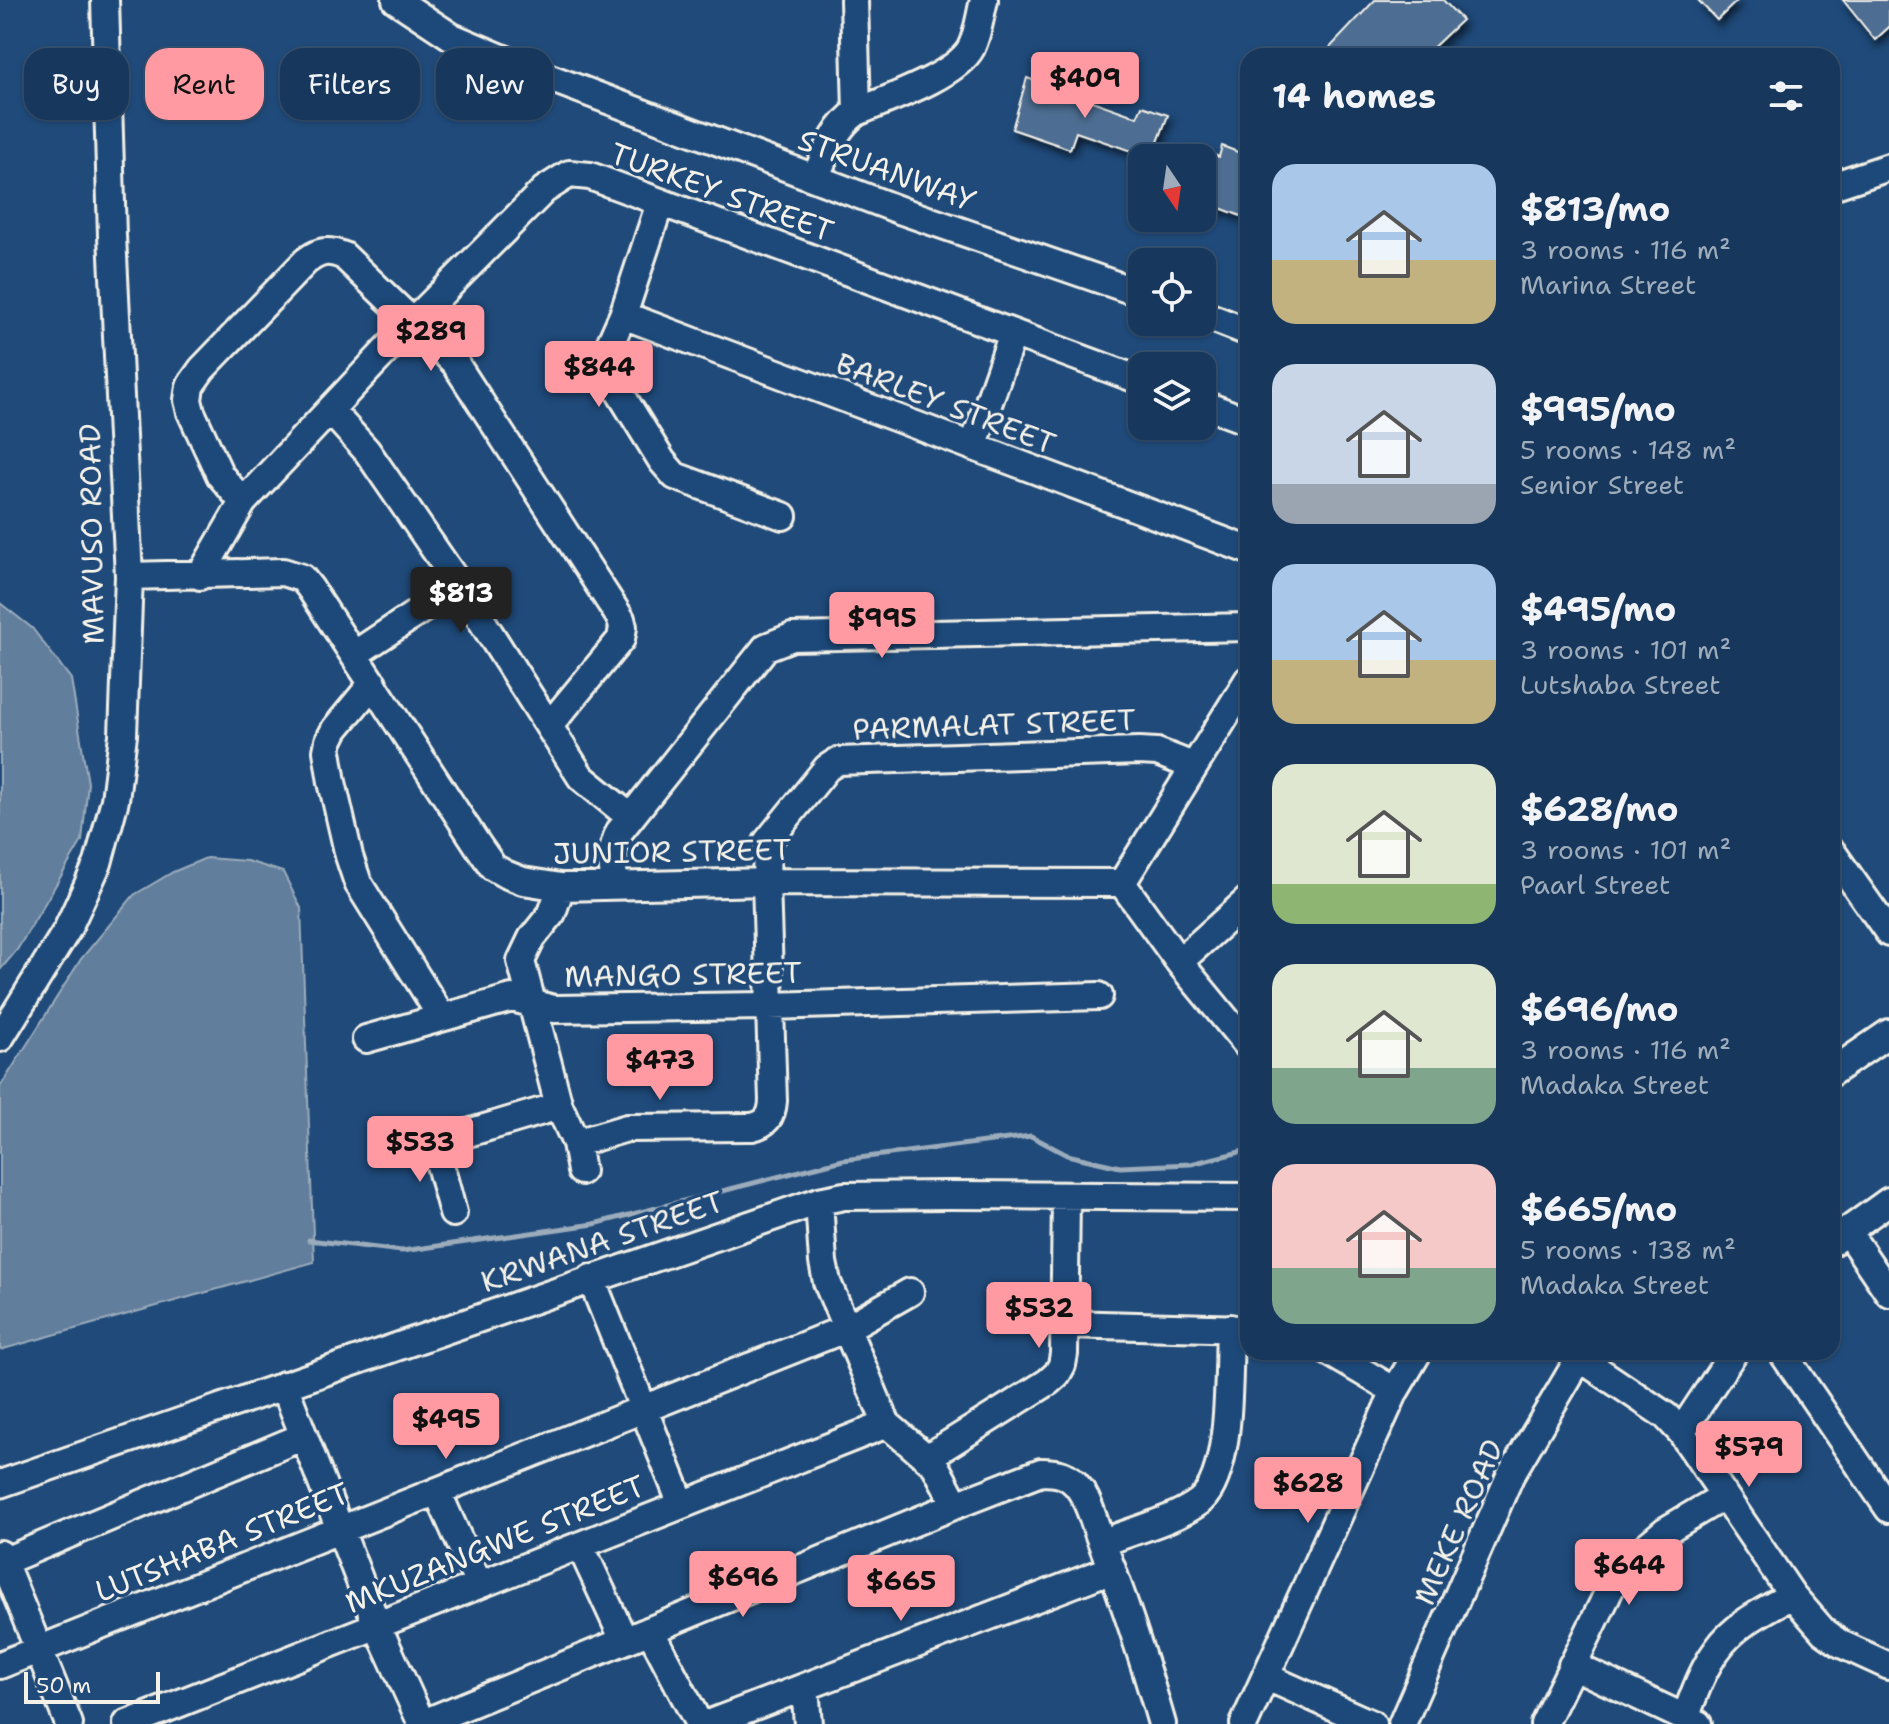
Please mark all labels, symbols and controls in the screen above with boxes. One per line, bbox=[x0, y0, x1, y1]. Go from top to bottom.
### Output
chip: Buy bbox=[24, 48, 129, 120]
chip: Rent bbox=[145, 48, 264, 120]
chip: Filters bbox=[280, 48, 420, 120]
chip: New bbox=[436, 48, 553, 120]
pin: $409 bbox=[1038, 52, 1132, 120]
text: $409 bbox=[1049, 60, 1121, 95]
text: 14 homes bbox=[1272, 73, 1436, 119]
icon: filters bbox=[1764, 74, 1808, 118]
street label: STRUANWAY bbox=[793, 119, 981, 221]
street label: TURKEY STREET bbox=[605, 133, 839, 251]
north arrow bbox=[1128, 144, 1216, 232]
map controls bbox=[1128, 144, 1216, 440]
text: $813/mo bbox=[1520, 186, 1670, 232]
icon: home bbox=[1336, 196, 1432, 292]
text: 3 rooms · 116 m² bbox=[1520, 232, 1731, 267]
button: locate bbox=[1128, 248, 1216, 336]
text: Marina Street bbox=[1520, 267, 1696, 302]
pin: $289 bbox=[384, 305, 478, 373]
text: $289 bbox=[395, 313, 467, 348]
pin: $844 bbox=[552, 341, 646, 409]
street label: BARLEY STREET bbox=[830, 342, 1062, 464]
text: $844 bbox=[563, 349, 635, 384]
button: layers bbox=[1128, 352, 1216, 440]
text: $995/mo bbox=[1520, 386, 1676, 432]
icon: home bbox=[1336, 396, 1432, 492]
street label: MAVUSO ROAD bbox=[69, 423, 113, 645]
text: 5 rooms · 148 m² bbox=[1520, 432, 1736, 467]
text: Senior Street bbox=[1520, 467, 1684, 502]
pin: $813 bbox=[414, 567, 508, 635]
text: $813 bbox=[428, 575, 494, 610]
text: $495/mo bbox=[1520, 586, 1676, 632]
pin: $995 bbox=[835, 592, 929, 660]
icon: home bbox=[1336, 596, 1432, 692]
text: $995 bbox=[847, 600, 917, 635]
text: 3 rooms · 101 m² bbox=[1520, 632, 1731, 667]
text: Lutshaba Street bbox=[1520, 667, 1721, 702]
street label: PARMALAT STREET bbox=[852, 699, 1136, 749]
text: $628/mo bbox=[1520, 786, 1679, 832]
icon: home bbox=[1336, 796, 1432, 892]
street label: JUNIOR STREET bbox=[552, 828, 792, 874]
text: 3 rooms · 101 m² bbox=[1520, 832, 1731, 867]
text: Paarl Street bbox=[1520, 867, 1670, 902]
street label: MANGO STREET bbox=[564, 951, 802, 997]
text: $696/mo bbox=[1520, 986, 1679, 1032]
icon: home bbox=[1336, 996, 1432, 1092]
text: 3 rooms · 116 m² bbox=[1520, 1032, 1731, 1067]
pin: $473 bbox=[613, 1034, 707, 1102]
text: $473 bbox=[625, 1042, 695, 1077]
text: Madaka Street bbox=[1520, 1067, 1709, 1102]
pin: $533 bbox=[373, 1116, 467, 1184]
text: $533 bbox=[385, 1124, 455, 1159]
street label: KRWANA STREET bbox=[475, 1180, 729, 1302]
text: $665/mo bbox=[1520, 1186, 1677, 1232]
icon: home bbox=[1336, 1196, 1432, 1292]
text: 5 rooms · 138 m² bbox=[1520, 1232, 1736, 1267]
text: Madaka Street bbox=[1520, 1267, 1709, 1302]
pin: $532 bbox=[992, 1282, 1086, 1350]
text: $532 bbox=[1004, 1290, 1074, 1325]
pin: $495 bbox=[399, 1393, 493, 1461]
text: $495 bbox=[411, 1401, 481, 1436]
pin: $579 bbox=[1702, 1421, 1796, 1489]
text: $579 bbox=[1714, 1429, 1784, 1464]
street label: MEKE ROAD bbox=[1403, 1433, 1513, 1611]
pin: $628 bbox=[1261, 1457, 1355, 1525]
street label: MKUZANGWE STREET bbox=[339, 1465, 651, 1623]
text: $628 bbox=[1272, 1465, 1344, 1500]
street label: LUTSHABA STREET bbox=[89, 1472, 355, 1612]
pin: $644 bbox=[1582, 1539, 1676, 1607]
text: $644 bbox=[1593, 1547, 1665, 1582]
pin: $696 bbox=[696, 1551, 790, 1619]
pin: $665 bbox=[854, 1555, 948, 1623]
text: $696 bbox=[707, 1559, 779, 1594]
text: $665 bbox=[866, 1563, 936, 1598]
scale bar bbox=[24, 1668, 160, 1704]
text: 50 m bbox=[36, 1671, 91, 1700]

